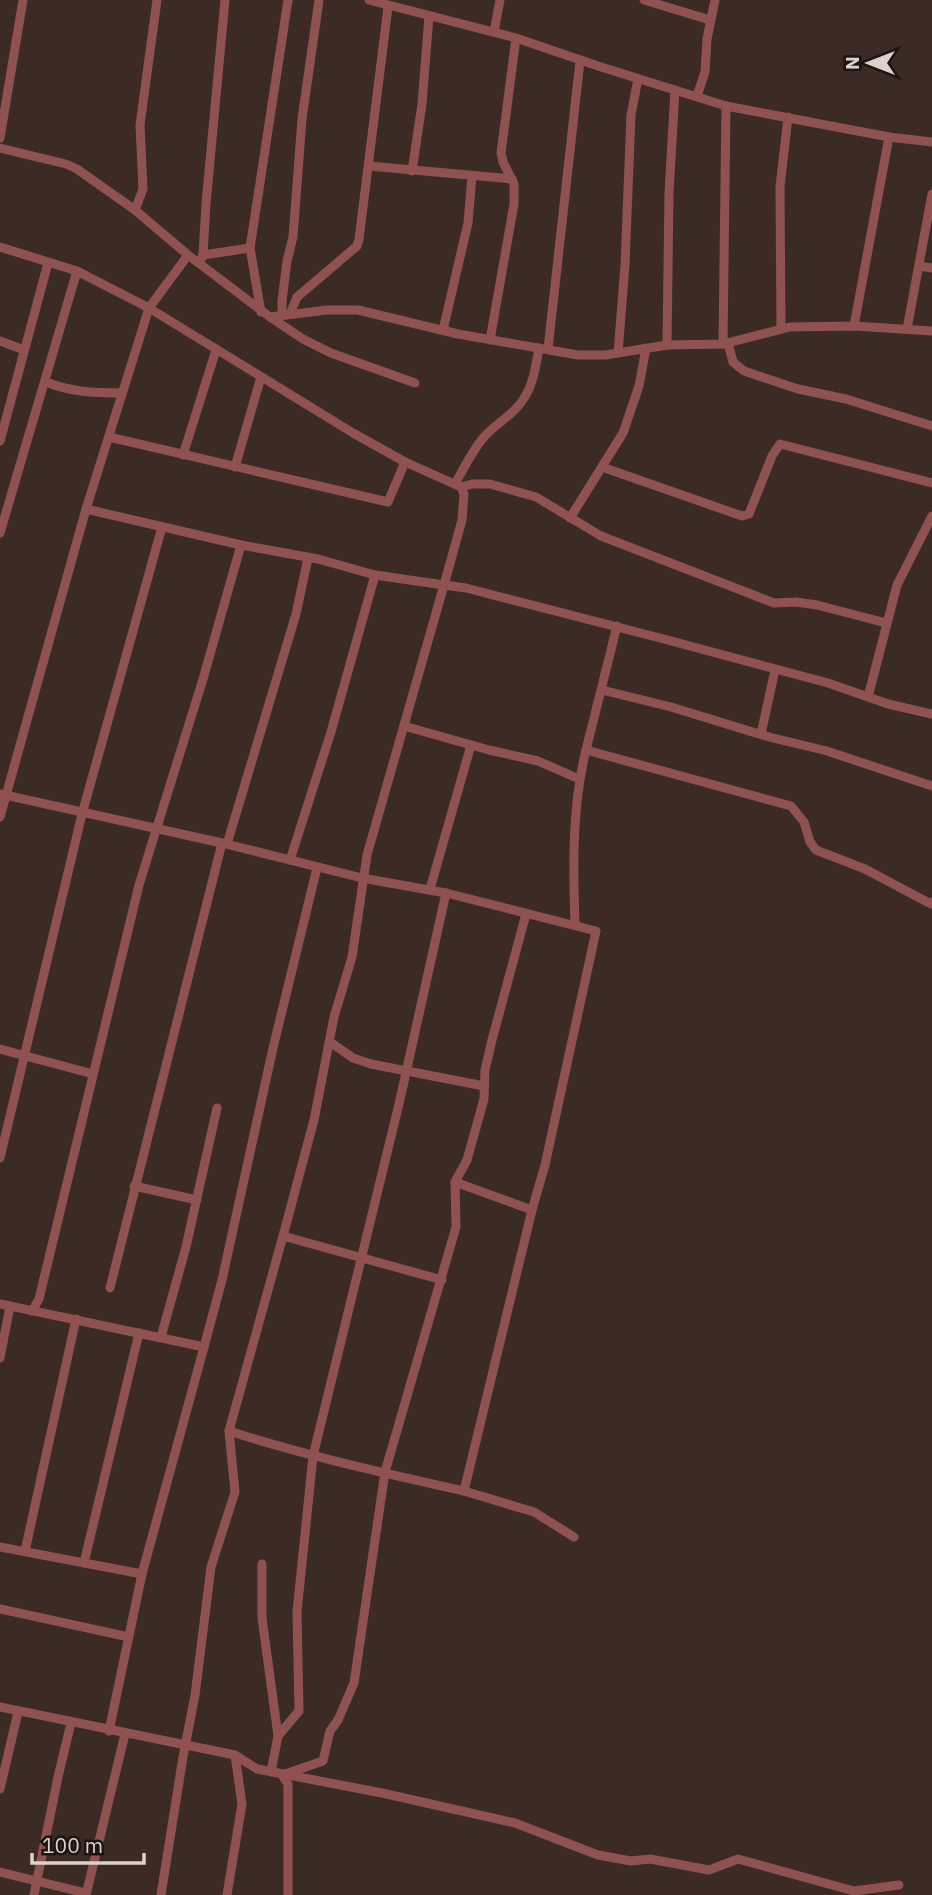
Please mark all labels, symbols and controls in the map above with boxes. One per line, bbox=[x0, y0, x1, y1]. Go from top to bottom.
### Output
north arrow bbox=[834, 28, 904, 98]
text: N bbox=[840, 56, 864, 70]
scale bar bbox=[32, 1822, 144, 1866]
text: 100 m bbox=[42, 1831, 103, 1859]

